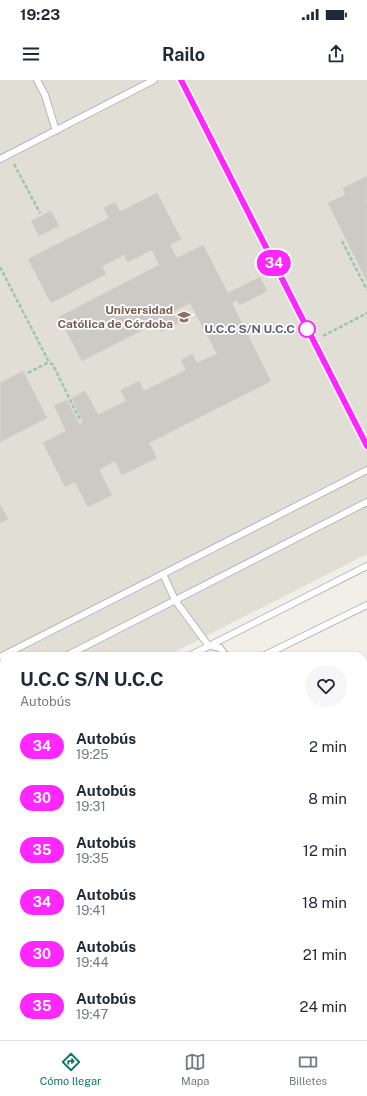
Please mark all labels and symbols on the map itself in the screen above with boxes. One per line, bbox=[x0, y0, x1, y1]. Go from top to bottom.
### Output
line badge: 34 bbox=[256, 250, 292, 276]
place label: Universidad Católica de Córdoba bbox=[58, 303, 173, 331]
school or university icon: Universidad Católica de Córdoba bbox=[176, 309, 192, 325]
marker: U.C.C S/N U.C.C bbox=[298, 320, 316, 338]
place label: U.C.C S/N U.C.C bbox=[204, 322, 295, 336]

